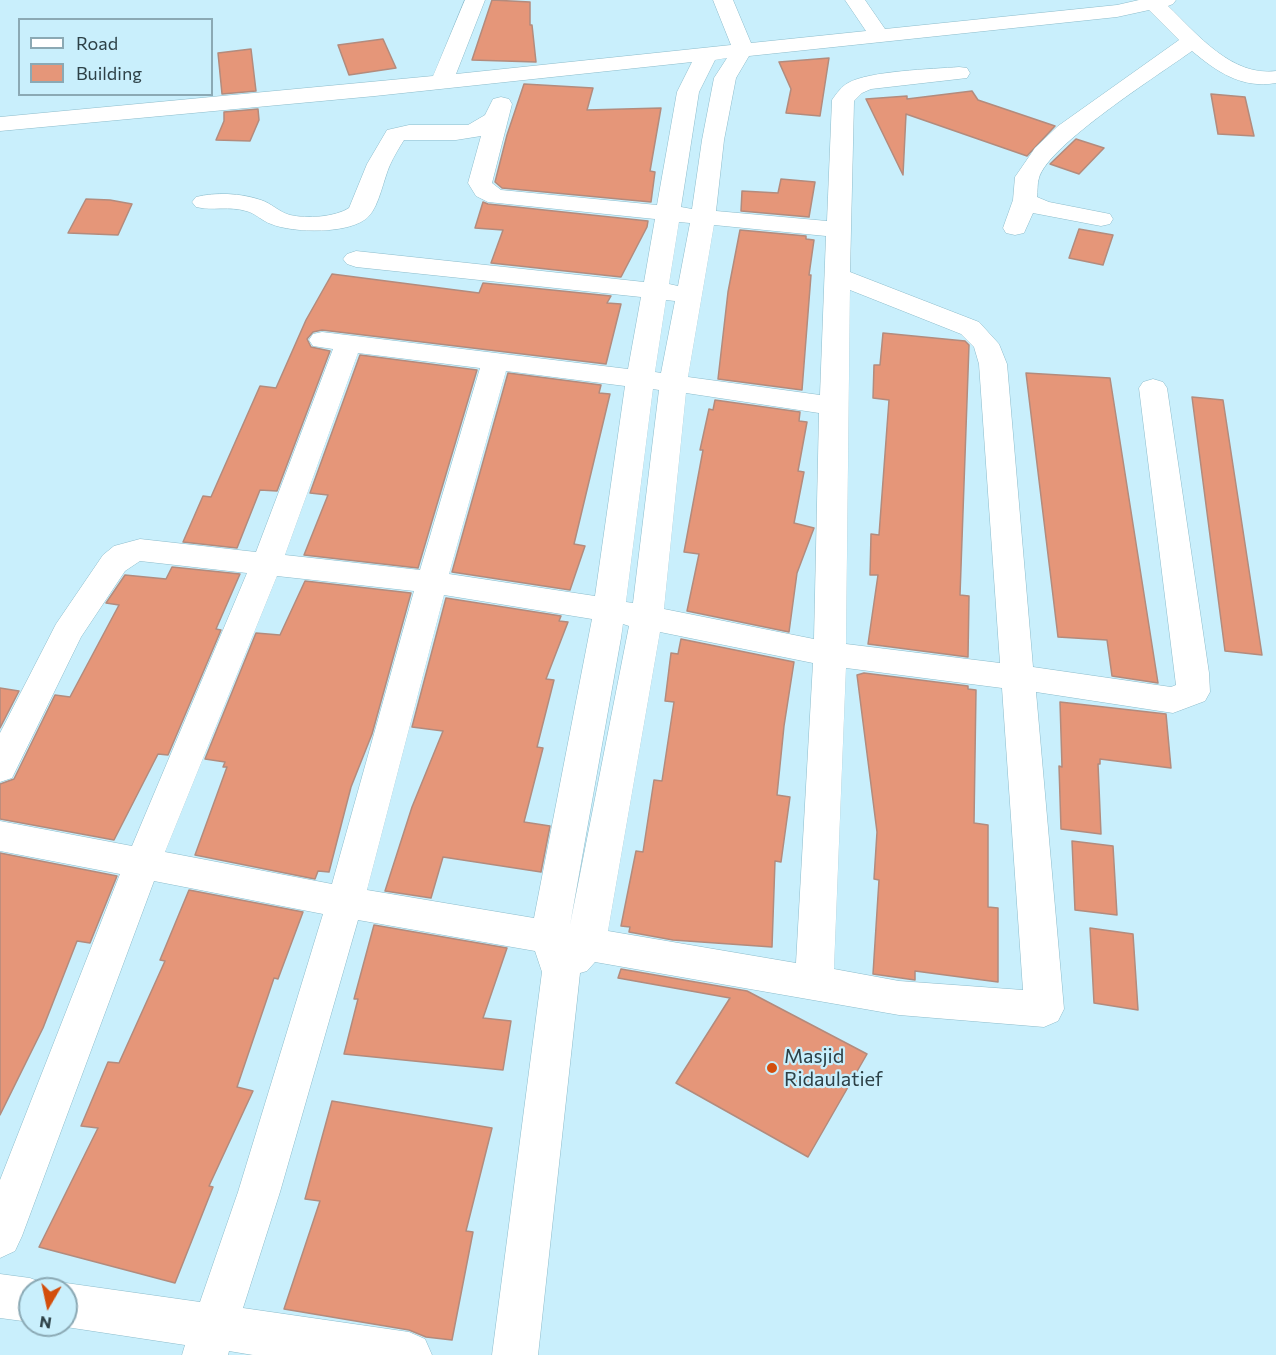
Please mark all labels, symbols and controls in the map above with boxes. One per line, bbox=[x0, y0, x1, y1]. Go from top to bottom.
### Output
legend bbox=[18, 18, 213, 96]
text: Road bbox=[76, 32, 118, 54]
text: Building bbox=[76, 62, 142, 84]
place label: Masjid Ridaulatief bbox=[784, 1044, 883, 1091]
marker: Masjid Ridaulatief bbox=[765, 1061, 779, 1075]
north arrow bbox=[18, 1277, 78, 1337]
text: N bbox=[38, 1313, 53, 1334]

